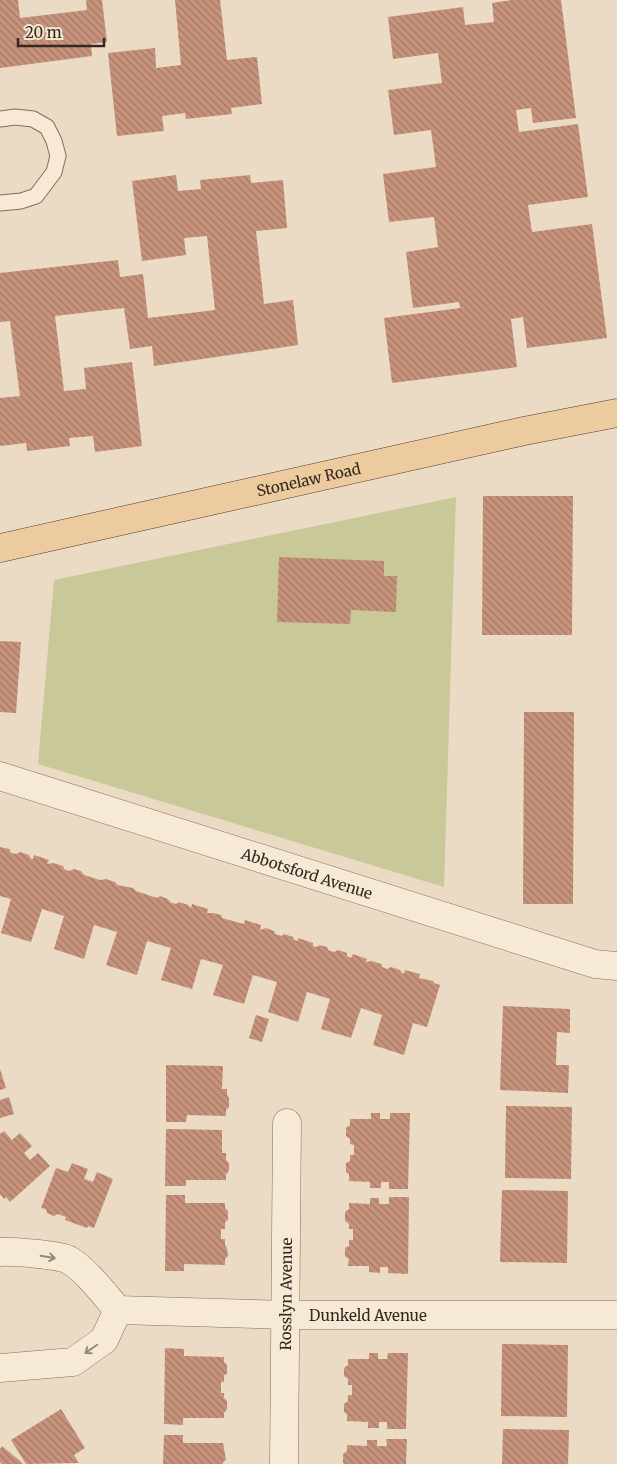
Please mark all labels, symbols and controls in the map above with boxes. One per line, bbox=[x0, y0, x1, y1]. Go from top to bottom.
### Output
scale bar bbox=[18, 15, 104, 47]
text: 20 m bbox=[25, 23, 62, 42]
street label: Stonelaw Road bbox=[255, 458, 362, 500]
street label: Abbotsford Avenue bbox=[238, 843, 375, 903]
street label: Rosslyn Avenue bbox=[275, 1237, 295, 1351]
one-way arrow bbox=[40, 1252, 56, 1262]
street label: Dunkeld Avenue bbox=[309, 1306, 427, 1325]
one-way arrow bbox=[84, 1344, 98, 1354]

